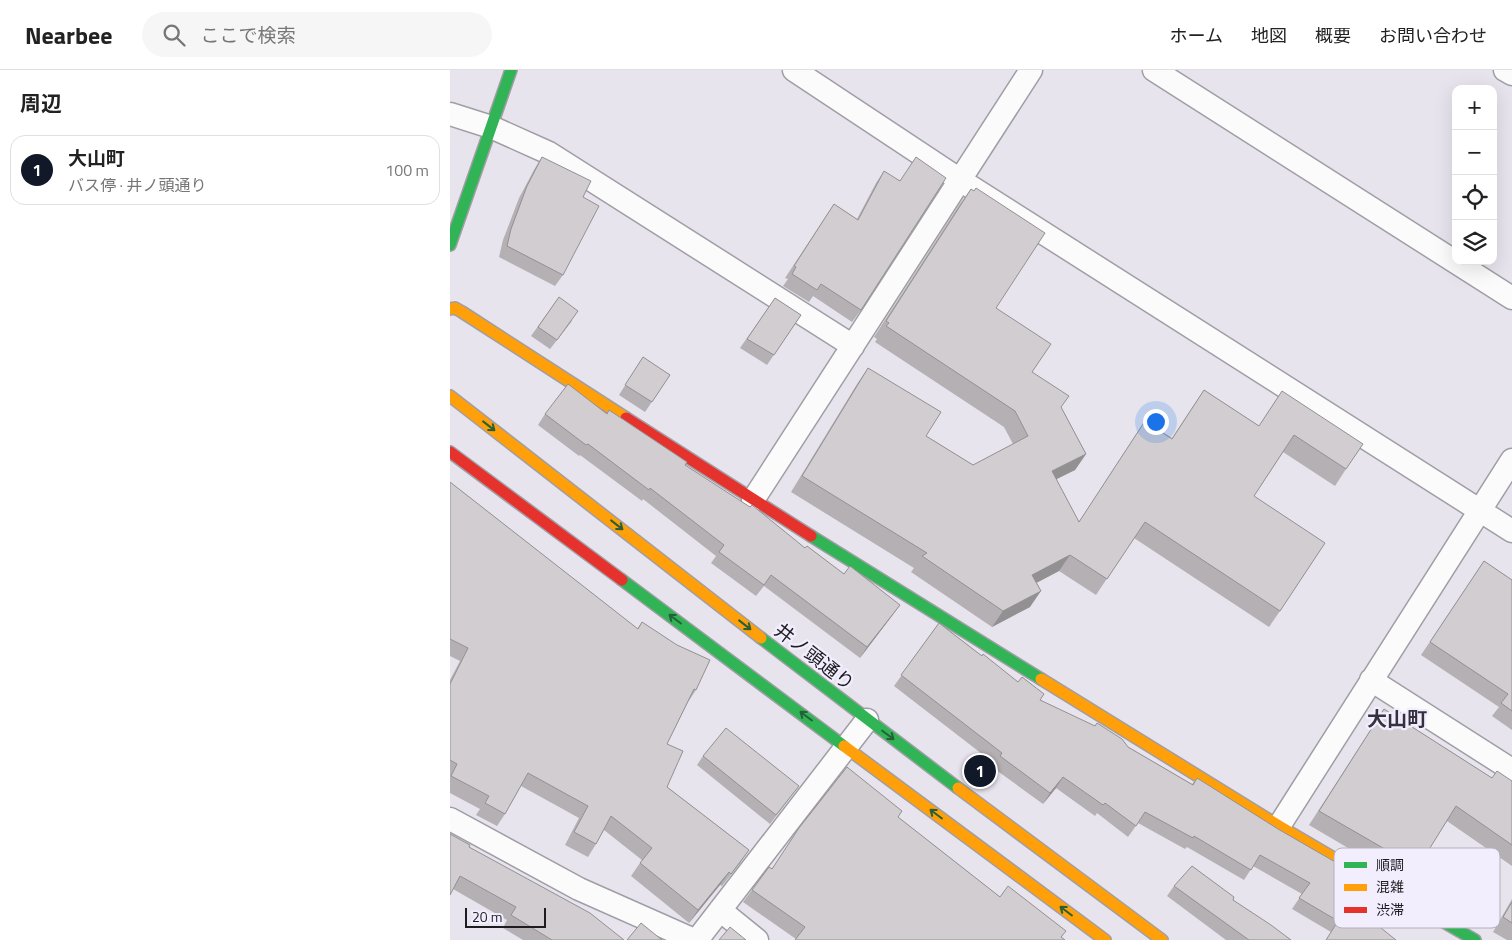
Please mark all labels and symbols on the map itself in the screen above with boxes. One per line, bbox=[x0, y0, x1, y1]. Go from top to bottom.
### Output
your location bbox=[1143, 409, 1169, 435]
one-way arrow bbox=[482, 420, 495, 431]
one-way arrow bbox=[610, 520, 623, 531]
one-way arrow bbox=[669, 614, 682, 625]
street label: 井ノ頭通り bbox=[769, 615, 861, 697]
one-way arrow bbox=[738, 619, 751, 630]
district label: 大山町 bbox=[1367, 703, 1427, 734]
one-way arrow bbox=[799, 711, 813, 721]
one-way arrow bbox=[881, 730, 895, 740]
pin: 1 bbox=[964, 752, 996, 790]
one-way arrow bbox=[930, 808, 943, 819]
legend bbox=[1334, 848, 1500, 928]
text: 順調 bbox=[1376, 854, 1404, 875]
text: 混雑 bbox=[1376, 876, 1404, 897]
text: 渋滞 bbox=[1376, 899, 1404, 920]
scale bar bbox=[465, 905, 546, 928]
one-way arrow bbox=[1059, 906, 1073, 916]

